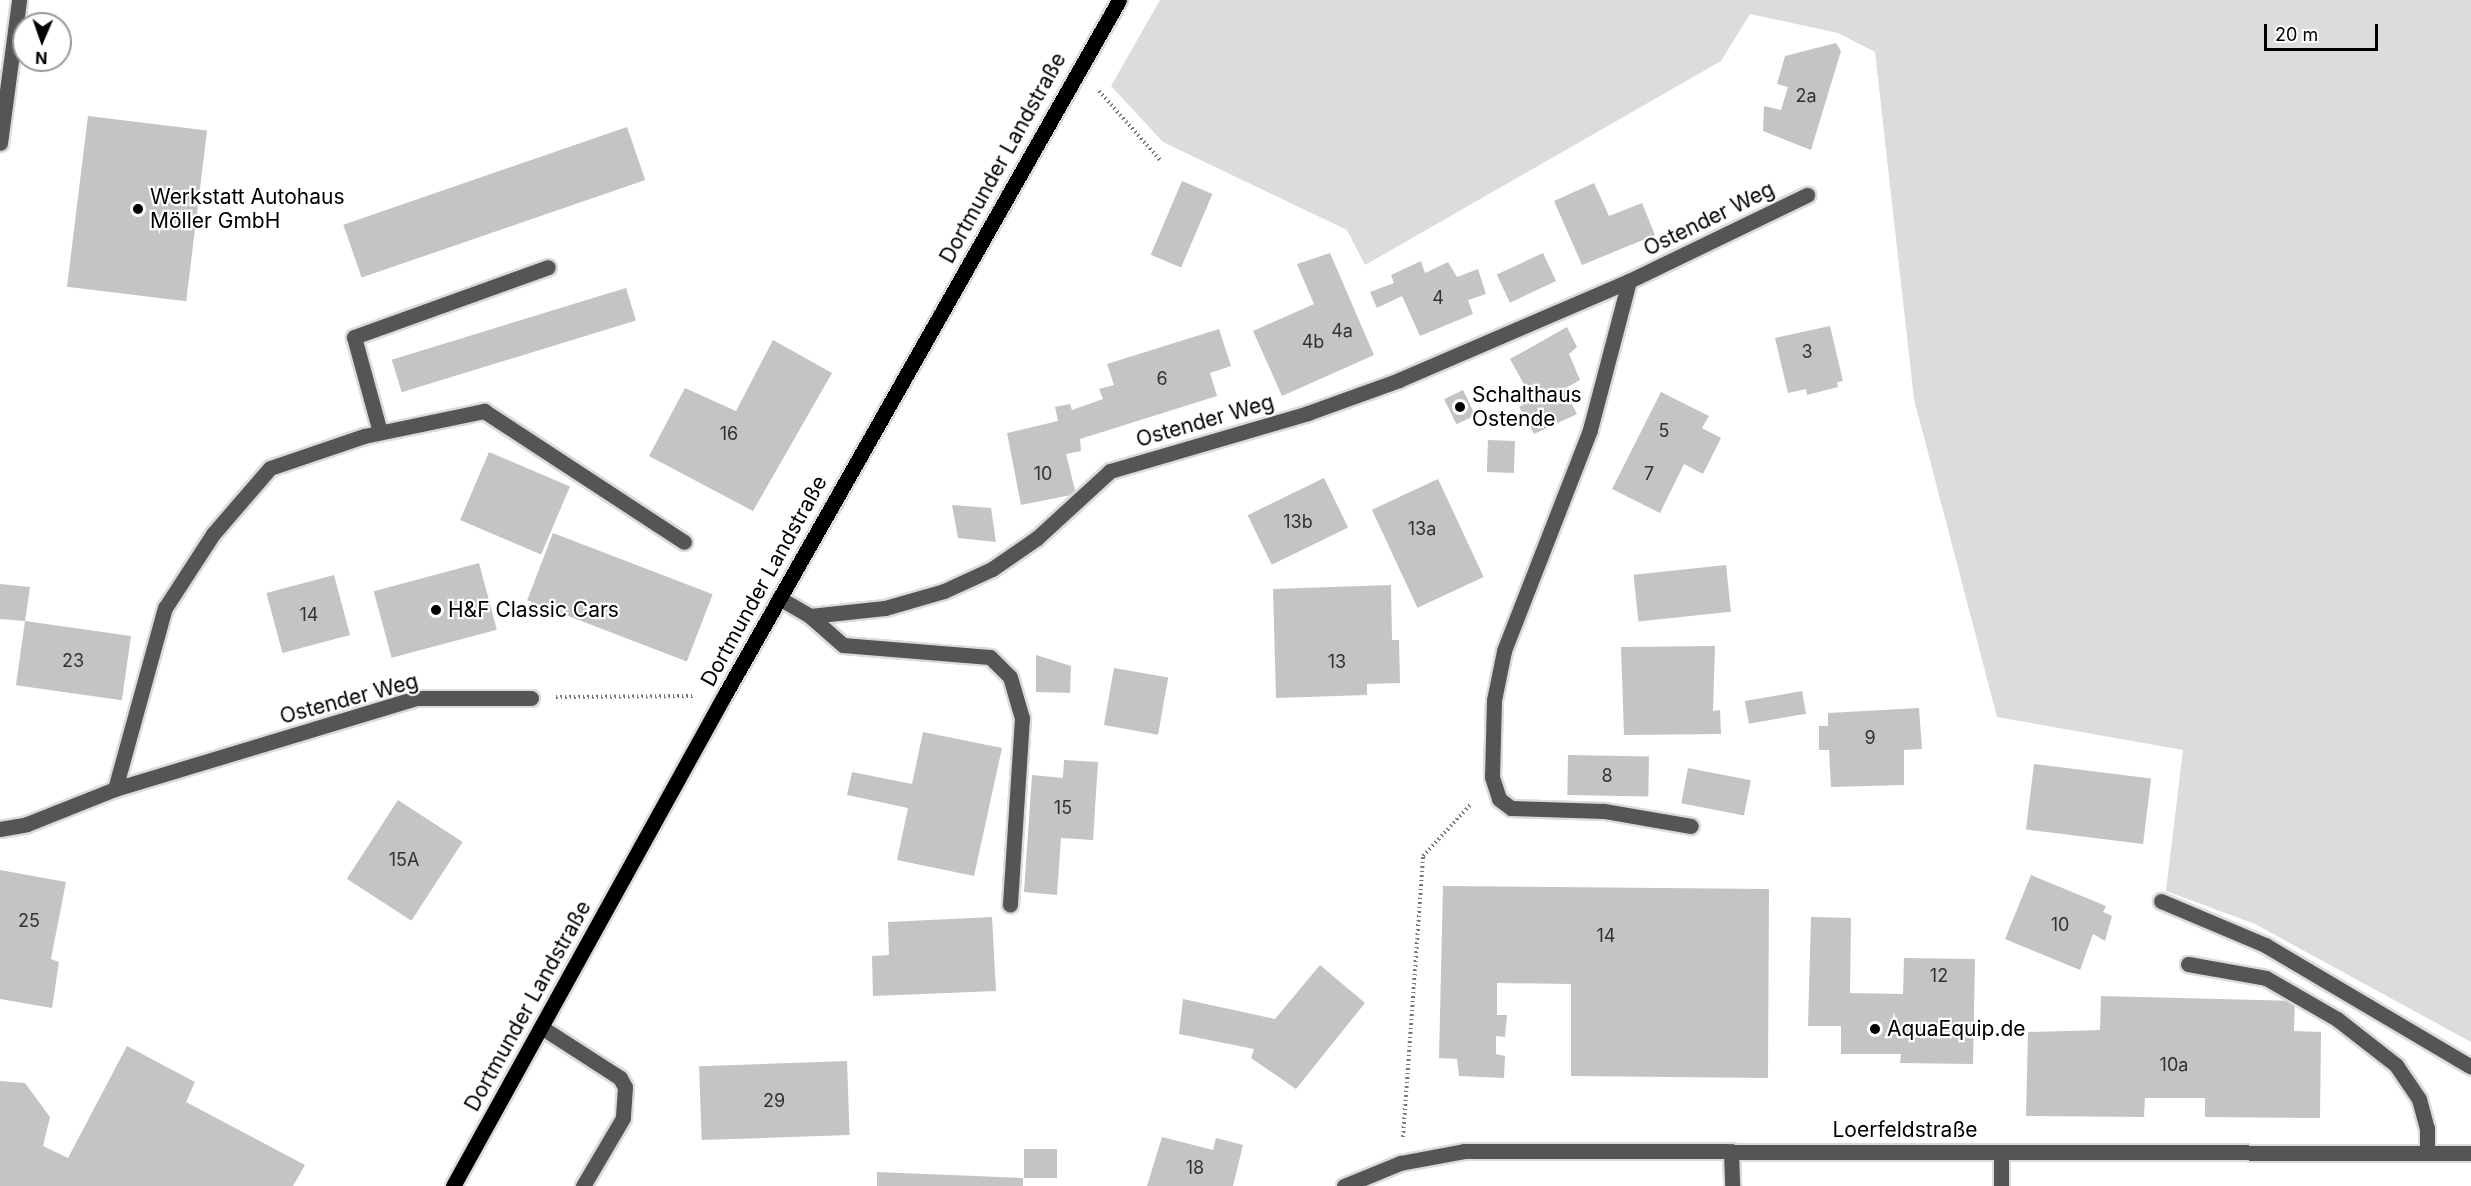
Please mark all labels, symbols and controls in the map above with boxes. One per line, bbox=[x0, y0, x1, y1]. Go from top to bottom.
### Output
north arrow bbox=[12, 12, 72, 72]
scale bar bbox=[2267, 12, 2381, 50]
text: 20 m bbox=[2275, 24, 2318, 45]
text: N bbox=[35, 48, 48, 68]
street label: Dortmunder Landstraße bbox=[935, 48, 1071, 268]
house number: 2a bbox=[1795, 85, 1817, 107]
street label: Ostender Weg bbox=[1640, 177, 1778, 261]
place label: Werkstatt Autohaus Möller GmbH bbox=[150, 184, 344, 234]
marker: Werkstatt Autohaus Möller GmbH bbox=[131, 202, 145, 216]
house number: 4 bbox=[1432, 287, 1444, 309]
house number: 4a bbox=[1331, 320, 1353, 342]
house number: 4b bbox=[1302, 331, 1324, 353]
house number: 3 bbox=[1801, 341, 1813, 363]
house number: 6 bbox=[1156, 368, 1168, 390]
place label: Schalthaus Ostende bbox=[1472, 382, 1582, 432]
street label: Ostender Weg bbox=[1133, 389, 1277, 453]
marker: Schalthaus Ostende bbox=[1453, 400, 1467, 414]
house number: 5 bbox=[1659, 420, 1669, 442]
house number: 16 bbox=[720, 423, 738, 445]
house number: 10 bbox=[1034, 463, 1052, 485]
house number: 7 bbox=[1644, 463, 1654, 485]
street label: Dortmunder Landstraße bbox=[696, 471, 832, 691]
house number: 13b bbox=[1283, 511, 1313, 533]
house number: 13a bbox=[1408, 518, 1436, 540]
place label: H&F Classic Cars bbox=[448, 597, 619, 623]
marker: H&F Classic Cars bbox=[429, 603, 443, 617]
house number: 14 bbox=[300, 604, 318, 626]
house number: 23 bbox=[62, 650, 84, 672]
house number: 13 bbox=[1328, 651, 1346, 673]
street label: Ostender Weg bbox=[277, 668, 421, 730]
house number: 9 bbox=[1864, 727, 1876, 749]
house number: 8 bbox=[1601, 765, 1613, 787]
house number: 15 bbox=[1054, 797, 1072, 819]
house number: 15A bbox=[389, 849, 419, 871]
street label: Dortmunder Landstraße bbox=[460, 896, 596, 1116]
house number: 25 bbox=[18, 910, 40, 932]
house number: 10 bbox=[2051, 914, 2069, 936]
house number: 14 bbox=[1597, 925, 1615, 947]
house number: 12 bbox=[1930, 965, 1948, 987]
place label: AquaEquip.de bbox=[1887, 1016, 2026, 1042]
marker: AquaEquip.de bbox=[1868, 1022, 1882, 1036]
house number: 10a bbox=[2160, 1054, 2188, 1076]
house number: 29 bbox=[763, 1090, 785, 1112]
street label: Loerfeldstraße bbox=[1832, 1117, 1978, 1143]
house number: 18 bbox=[1186, 1157, 1204, 1179]

